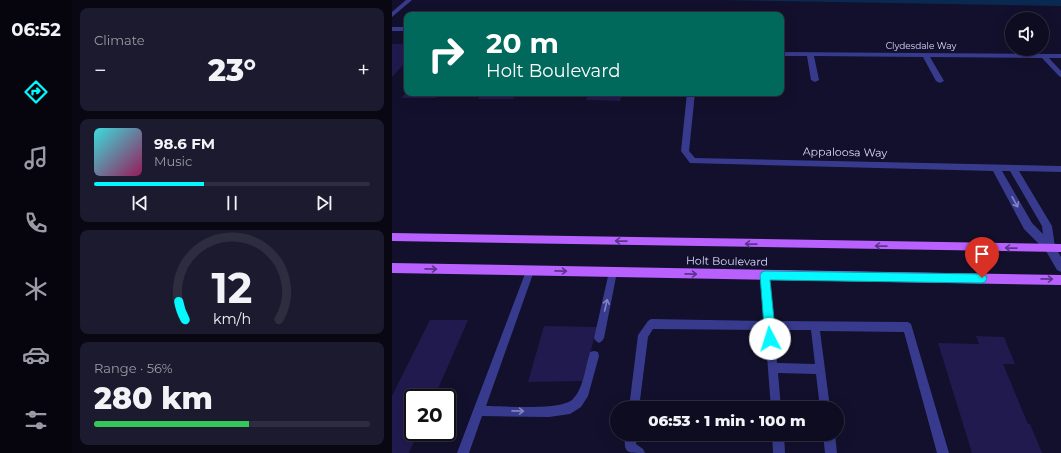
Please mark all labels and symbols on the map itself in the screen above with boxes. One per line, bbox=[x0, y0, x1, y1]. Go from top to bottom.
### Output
street label: Clydesdale Way bbox=[886, 40, 956, 51]
street label: Appaloosa Way bbox=[803, 144, 887, 160]
one-way arrow bbox=[1012, 196, 1020, 208]
one-way arrow bbox=[615, 237, 628, 245]
pin bbox=[965, 237, 999, 278]
one-way arrow bbox=[745, 240, 758, 248]
one-way arrow bbox=[875, 242, 888, 250]
one-way arrow bbox=[1005, 244, 1018, 251]
street label: Holt Boulevard bbox=[686, 253, 768, 269]
one-way arrow bbox=[424, 265, 437, 273]
one-way arrow bbox=[554, 267, 567, 275]
one-way arrow bbox=[684, 270, 697, 278]
one-way arrow bbox=[1040, 276, 1053, 283]
one-way arrow bbox=[603, 299, 611, 312]
position arrow bbox=[749, 318, 791, 360]
speed limit sign: 20 bbox=[404, 389, 456, 441]
one-way arrow bbox=[511, 407, 524, 415]

